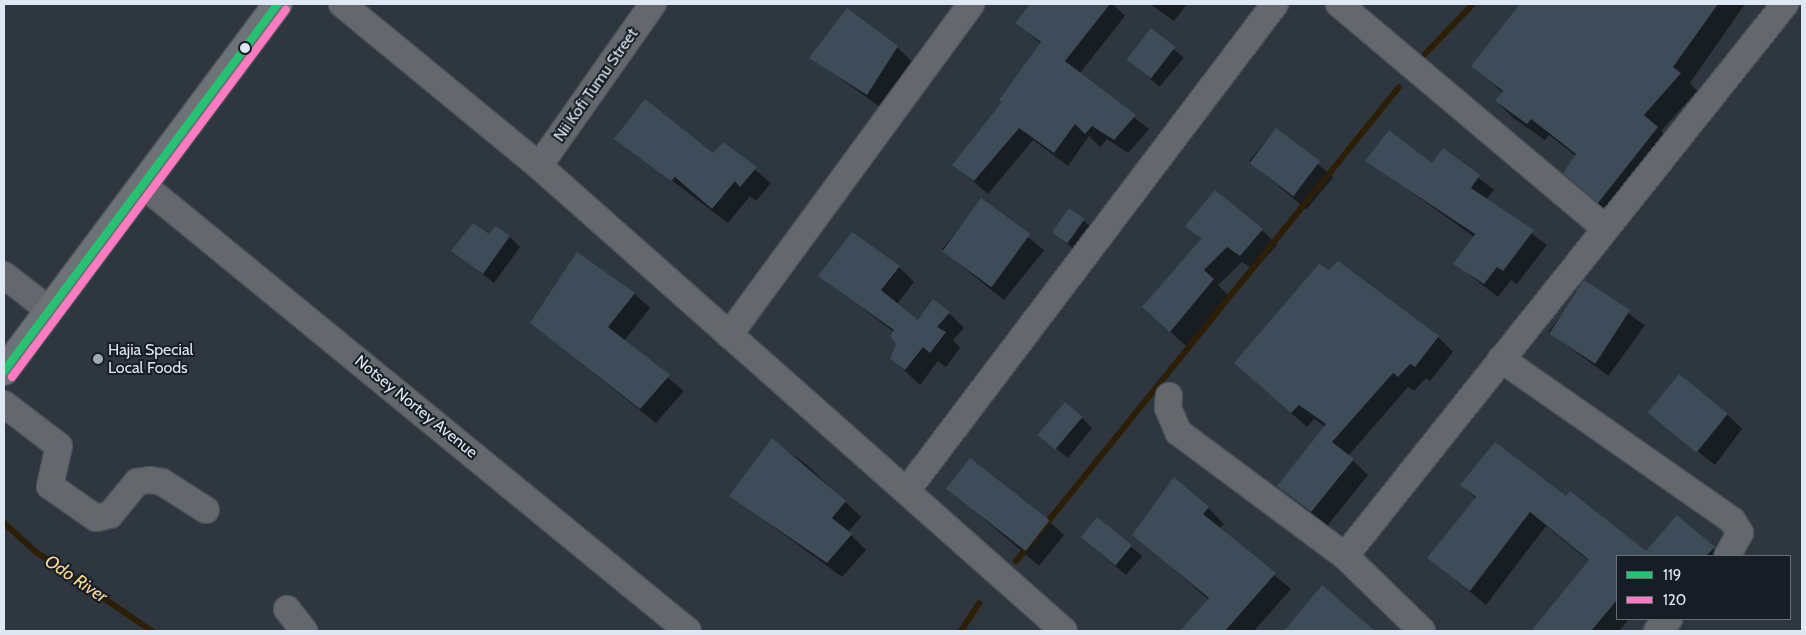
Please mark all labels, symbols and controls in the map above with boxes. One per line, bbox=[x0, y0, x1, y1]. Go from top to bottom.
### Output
street label: Nii Kofi Tumu Street bbox=[550, 25, 642, 145]
unlabelled marker bbox=[240, 43, 250, 53]
place label: Hajia Special Local Foods bbox=[108, 340, 193, 378]
street label: Notsey Nortey Avenue bbox=[351, 352, 481, 462]
marker: Hajia Special Local Foods bbox=[92, 353, 104, 365]
water label: Odo River bbox=[41, 550, 111, 608]
legend bbox=[1616, 555, 1791, 620]
text: 119 bbox=[1663, 566, 1681, 584]
text: 120 bbox=[1663, 591, 1686, 609]

